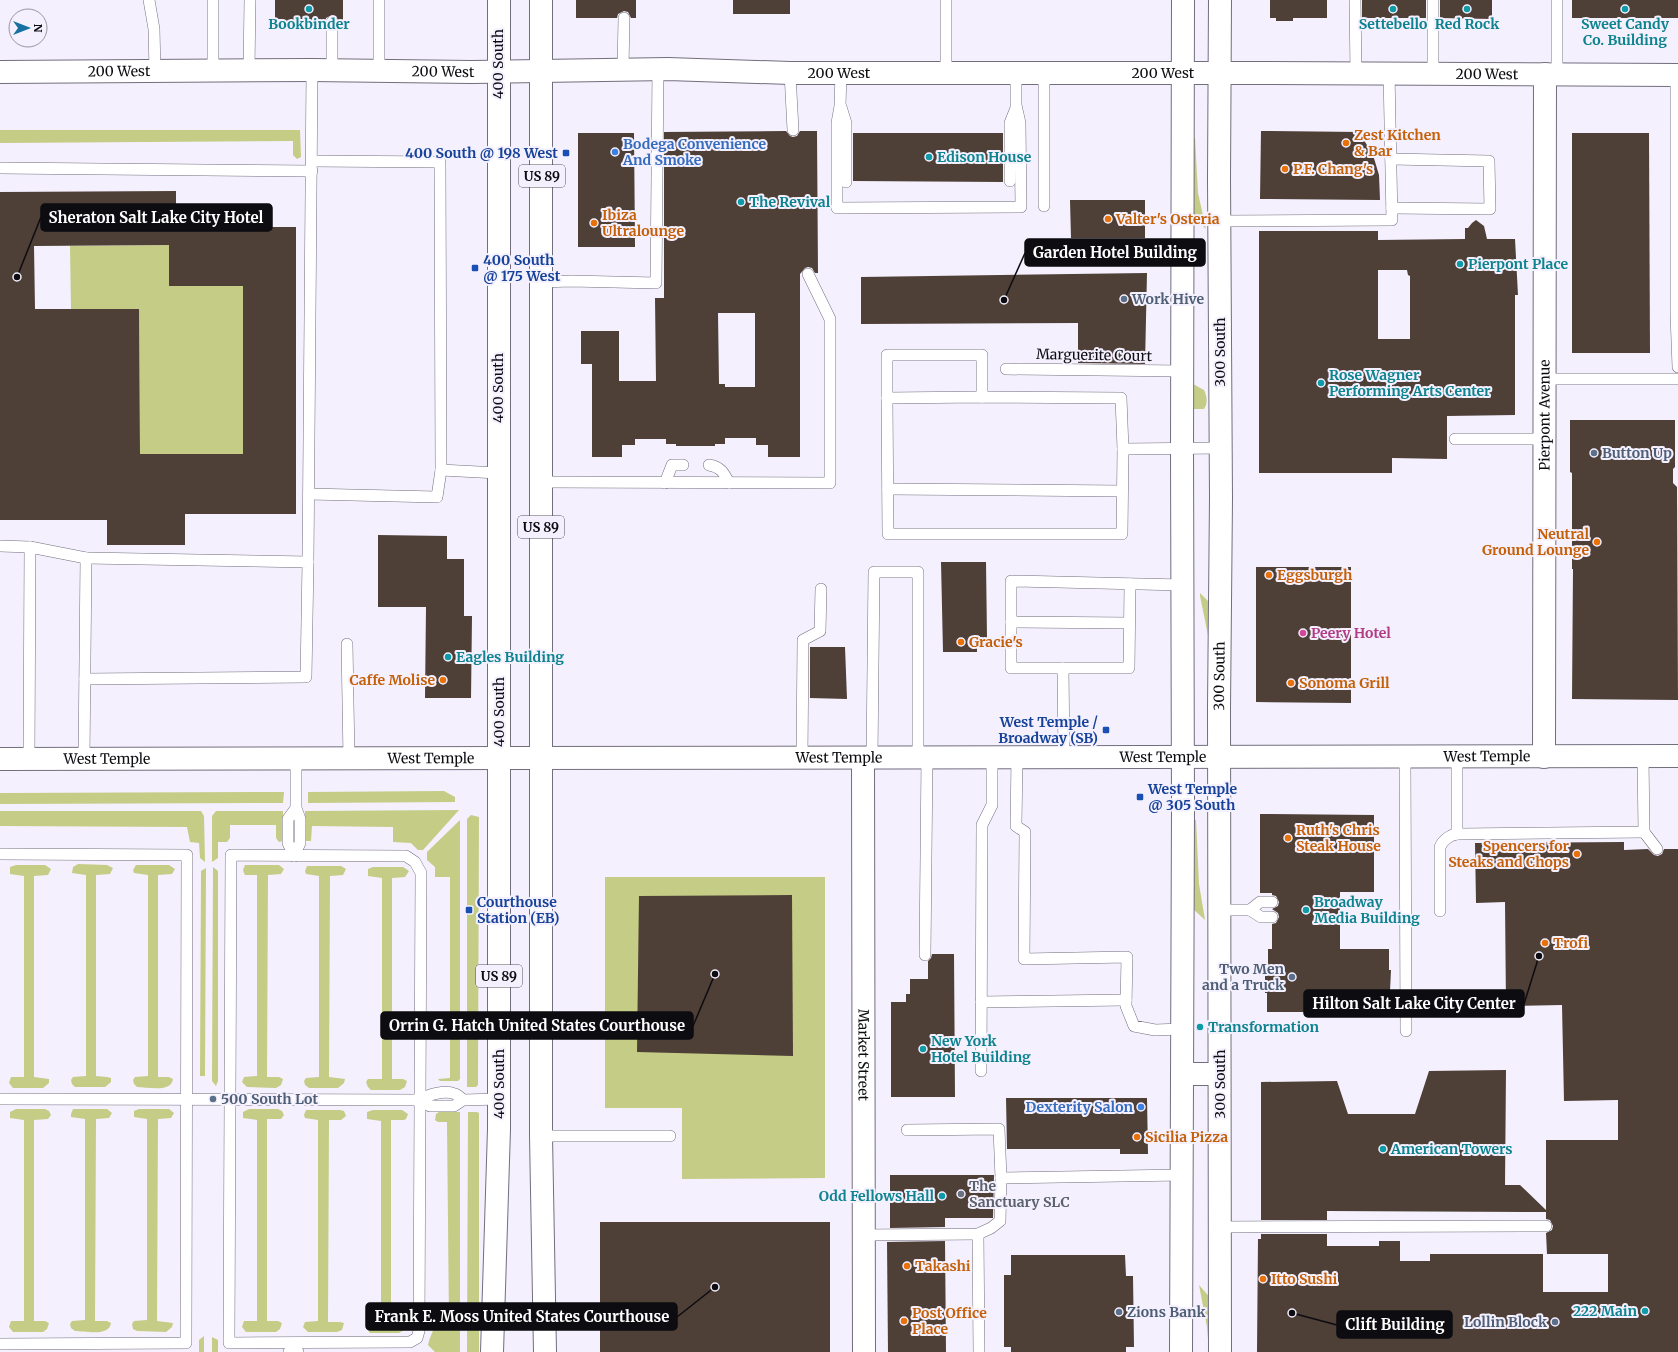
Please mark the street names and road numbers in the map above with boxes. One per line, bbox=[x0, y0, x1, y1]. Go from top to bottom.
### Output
street label: 400 South bbox=[489, 29, 507, 99]
street label: 200 West bbox=[88, 62, 151, 80]
street label: 200 West bbox=[412, 62, 475, 81]
street label: 200 West bbox=[808, 64, 871, 82]
street label: 200 West bbox=[1132, 64, 1195, 82]
street label: 200 West bbox=[1456, 65, 1519, 83]
road number: US 89 bbox=[519, 165, 565, 187]
street label: 300 South bbox=[1211, 317, 1229, 387]
street label: Marguerite Court bbox=[1036, 345, 1153, 365]
street label: 400 South bbox=[489, 353, 507, 423]
street label: Pierpont Avenue bbox=[1535, 359, 1554, 471]
road number: US 89 bbox=[518, 516, 564, 538]
street label: 300 South bbox=[1210, 641, 1229, 711]
street label: 400 South bbox=[490, 677, 508, 747]
street label: West Temple bbox=[1443, 747, 1530, 765]
street label: West Temple bbox=[795, 748, 882, 767]
street label: West Temple bbox=[1119, 748, 1206, 766]
street label: West Temple bbox=[387, 749, 474, 767]
street label: West Temple bbox=[63, 750, 150, 768]
road number: US 89 bbox=[476, 965, 522, 987]
street label: Market Street bbox=[854, 1009, 873, 1102]
street label: 400 South bbox=[490, 1049, 508, 1119]
street label: 300 South bbox=[1211, 1049, 1229, 1119]

